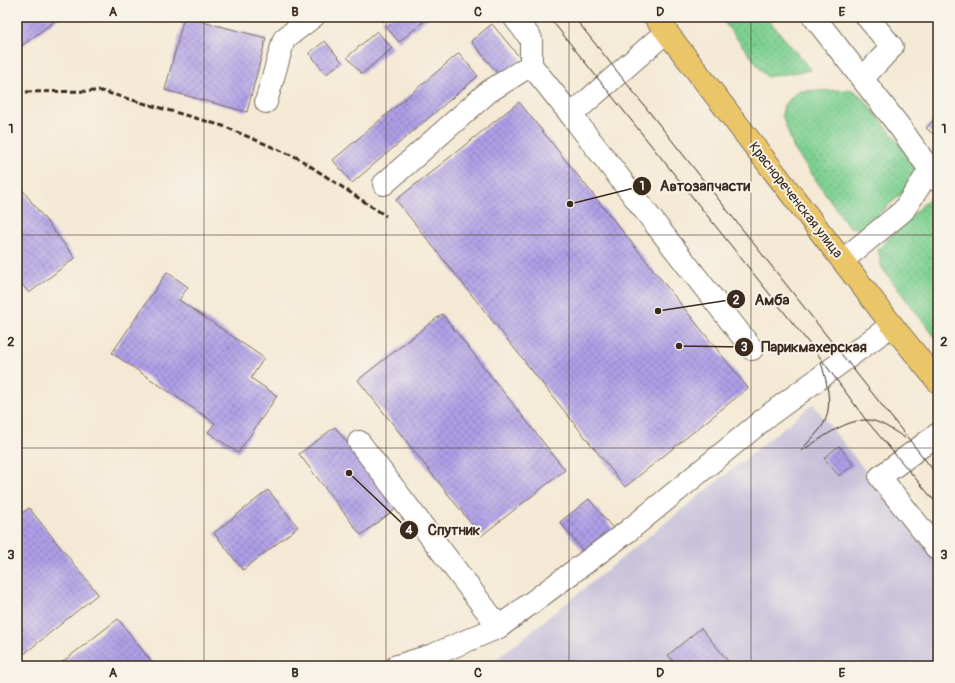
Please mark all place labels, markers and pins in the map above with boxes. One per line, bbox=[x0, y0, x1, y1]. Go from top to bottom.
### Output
callout: Автозапчасти bbox=[632, 173, 759, 200]
callout: Амба bbox=[726, 286, 798, 313]
callout: Парикмахерская bbox=[734, 334, 875, 361]
callout: Спутник bbox=[399, 516, 488, 543]

